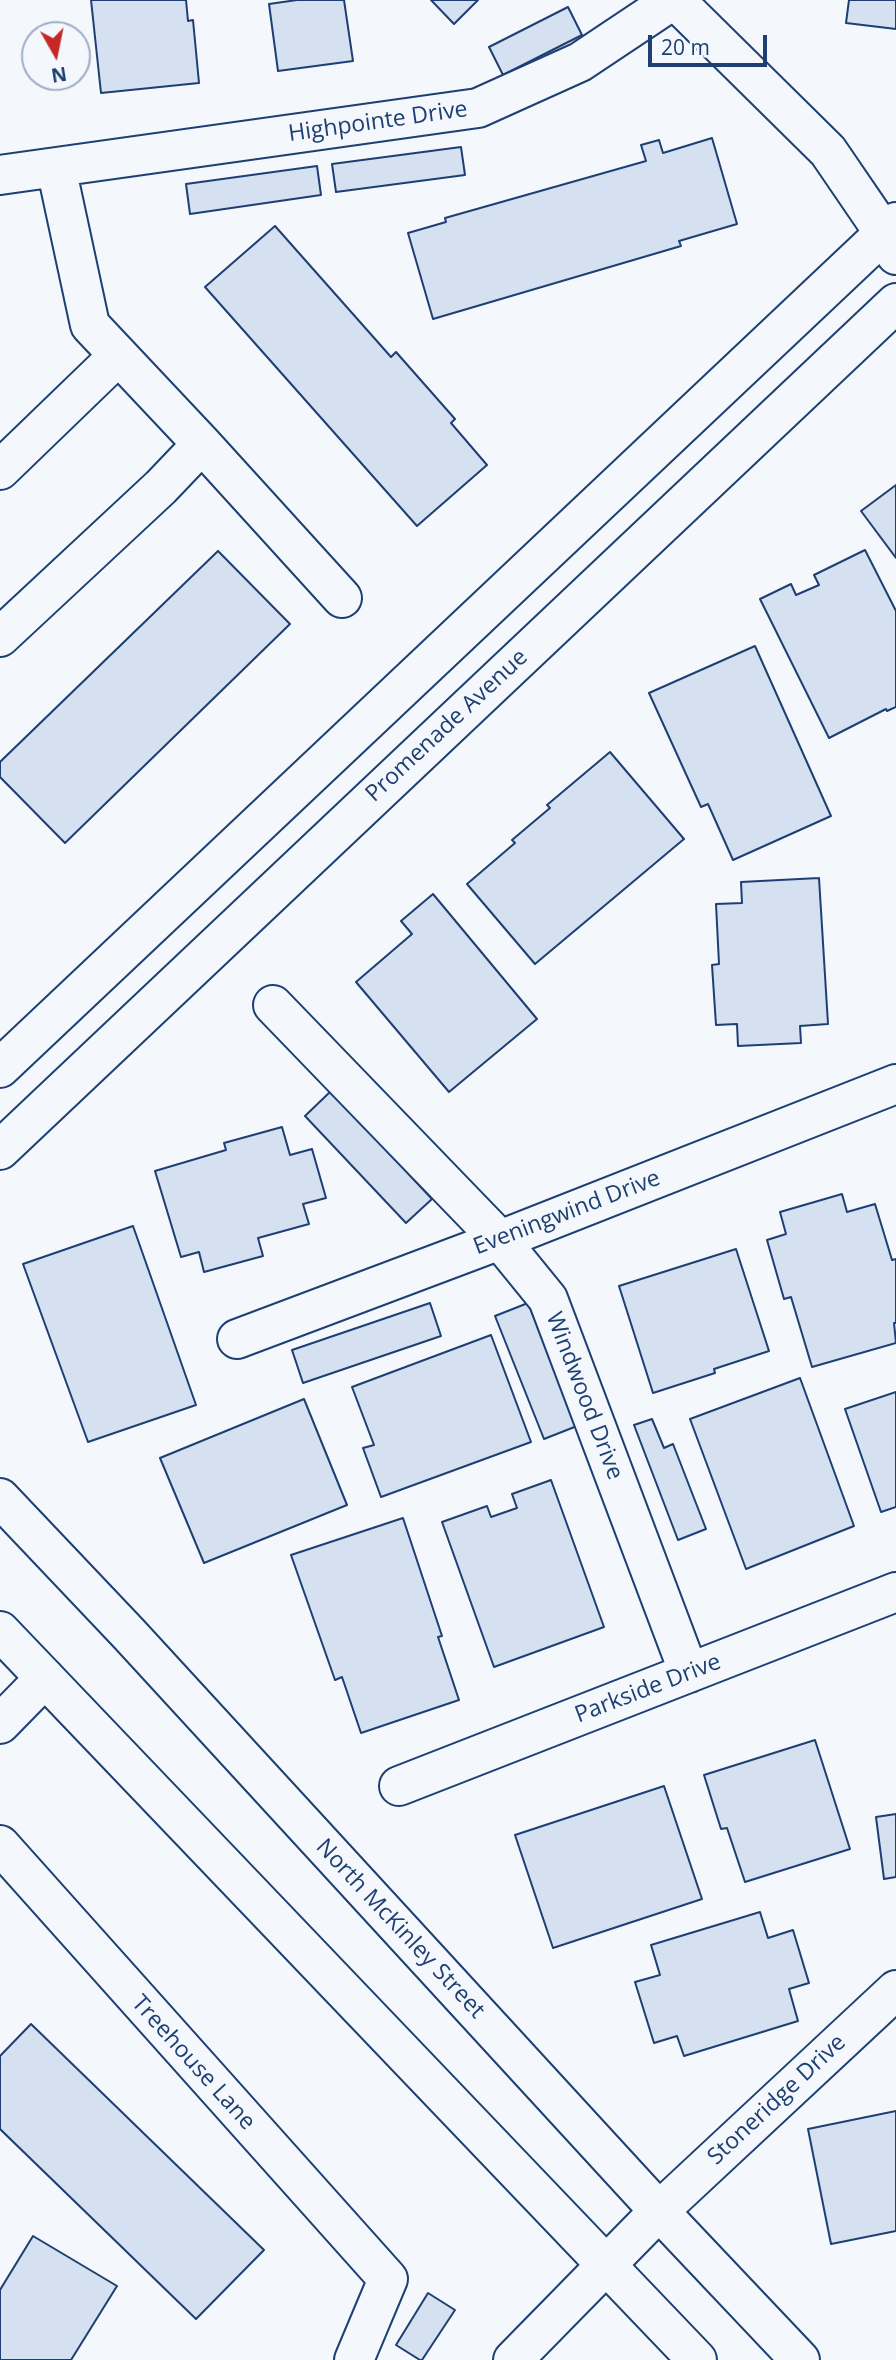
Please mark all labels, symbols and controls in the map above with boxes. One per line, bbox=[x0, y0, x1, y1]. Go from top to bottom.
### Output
north arrow bbox=[21, 21, 91, 91]
scale bar bbox=[651, 21, 770, 65]
text: 20 m bbox=[661, 33, 710, 61]
text: N bbox=[49, 61, 69, 89]
street label: Highpointe Drive bbox=[287, 96, 469, 148]
street label: Promenade Avenue bbox=[360, 644, 534, 808]
street label: Eveningwind Drive bbox=[470, 1165, 664, 1261]
street label: Windwood Drive bbox=[539, 1308, 629, 1484]
street label: Parkside Drive bbox=[571, 1648, 725, 1730]
street label: North McKinley Street bbox=[310, 1834, 490, 2024]
street label: Treehouse Lane bbox=[125, 1990, 261, 2136]
street label: Stoneridge Drive bbox=[702, 2029, 852, 2171]

